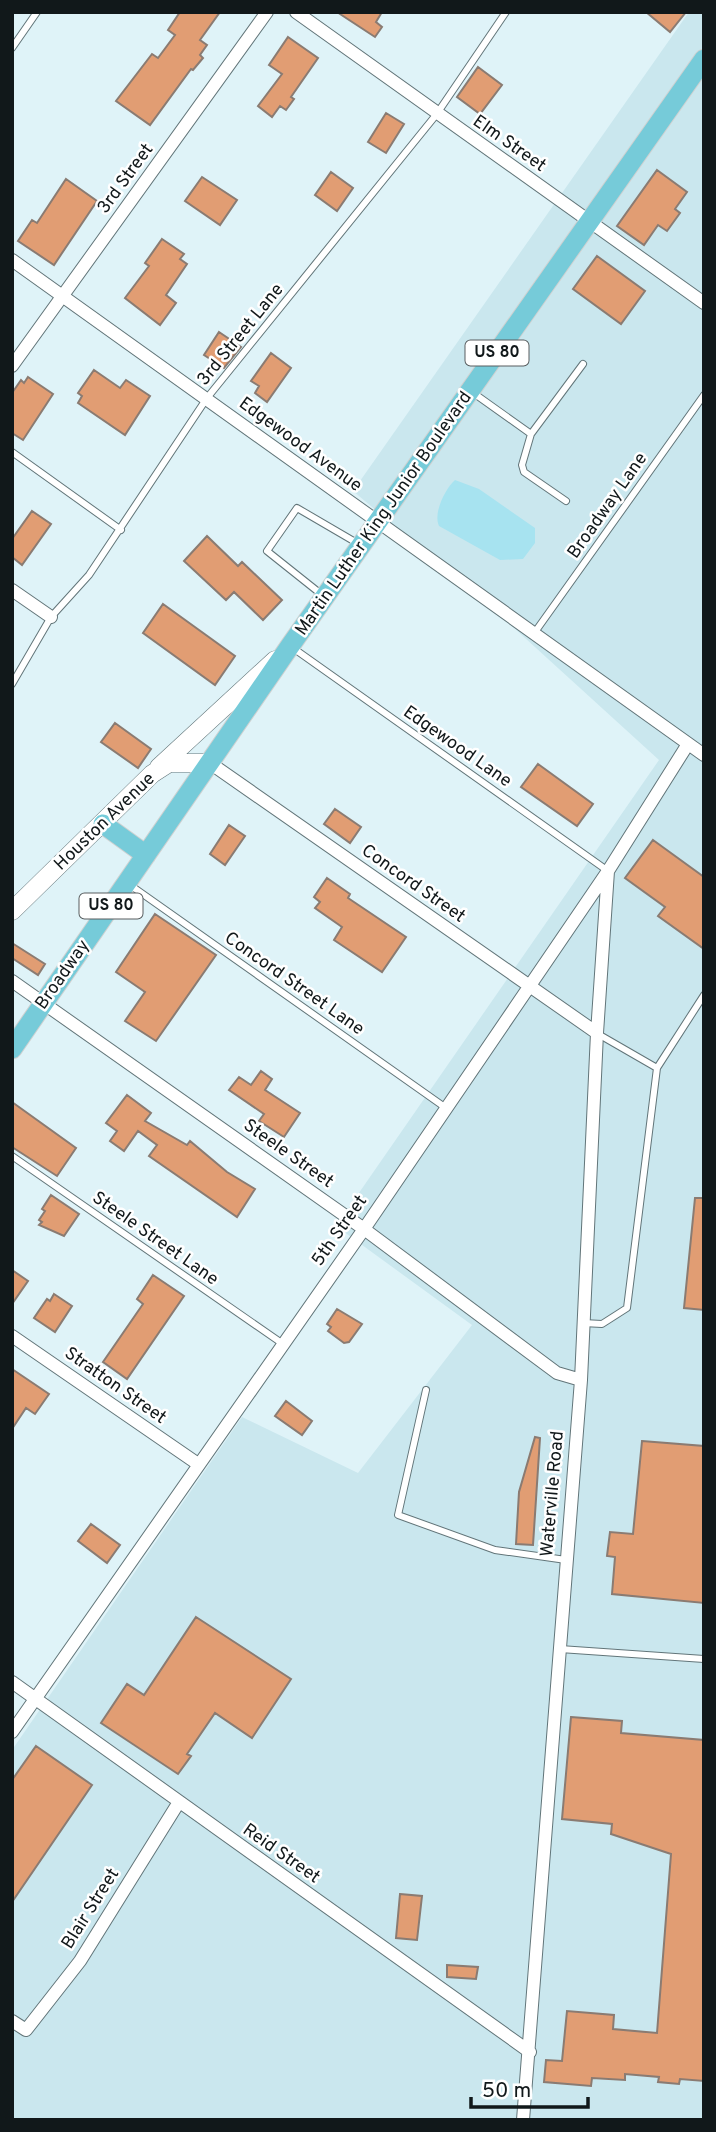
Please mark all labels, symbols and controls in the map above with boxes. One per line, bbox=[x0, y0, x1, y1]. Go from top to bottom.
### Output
street label: Elm Street bbox=[468, 110, 550, 178]
street label: 3rd Street bbox=[93, 139, 159, 219]
street label: 3rd Street Lane bbox=[193, 279, 289, 391]
road number: US 80 bbox=[466, 340, 528, 366]
street label: Martin Luther King Junior Boulevard bbox=[291, 387, 477, 641]
street label: Edgewood Avenue bbox=[234, 392, 366, 498]
street label: Broadway Lane bbox=[563, 449, 653, 563]
street label: Edgewood Lane bbox=[398, 701, 516, 793]
street label: Houston Avenue bbox=[50, 768, 160, 876]
street label: Concord Street bbox=[357, 840, 469, 928]
road number: US 80 bbox=[80, 893, 142, 918]
street label: Concord Street Lane bbox=[220, 927, 368, 1041]
street label: Broadway bbox=[31, 936, 95, 1014]
street label: Steele Street bbox=[238, 1114, 338, 1194]
street label: Steele Street Lane bbox=[87, 1187, 223, 1291]
street label: 5th Street bbox=[307, 1191, 373, 1271]
street label: Stratton Street bbox=[59, 1342, 171, 1430]
street label: Waterville Road bbox=[536, 1430, 570, 1558]
street label: Reid Street bbox=[238, 1819, 324, 1889]
street label: Blair Street bbox=[57, 1864, 125, 1954]
scale bar bbox=[471, 2066, 588, 2110]
text: 50 m bbox=[482, 2078, 531, 2105]

